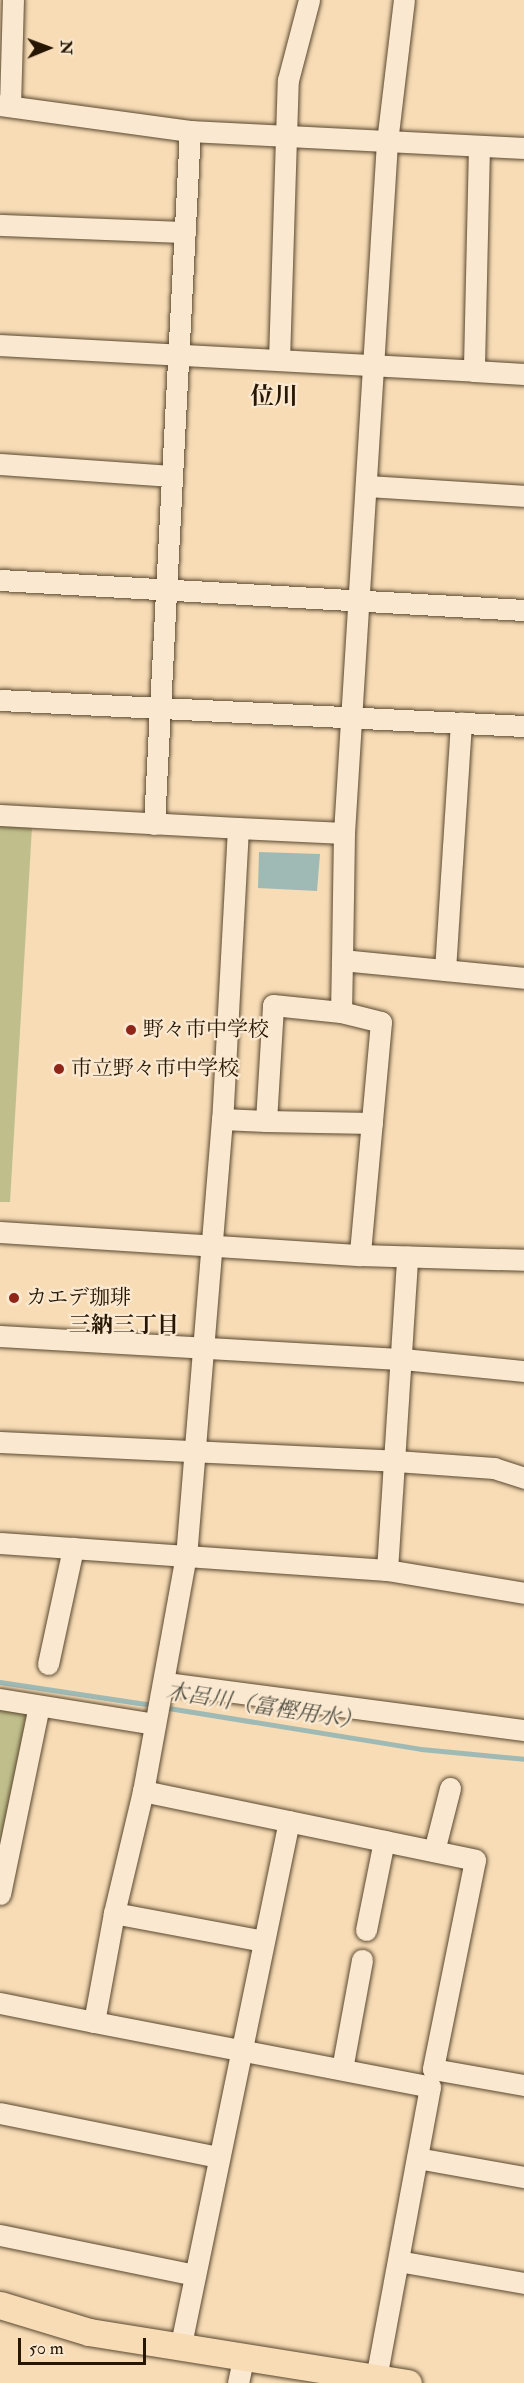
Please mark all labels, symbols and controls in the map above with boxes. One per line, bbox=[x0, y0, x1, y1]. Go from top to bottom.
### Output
north arrow bbox=[18, 18, 78, 78]
text: N bbox=[56, 40, 76, 55]
district label: 位川 bbox=[250, 383, 298, 411]
place label: 野々市中学校 bbox=[143, 1017, 269, 1043]
marker: 野々市中学校 bbox=[124, 1023, 138, 1037]
place label: 市立野々市中学校 bbox=[71, 1056, 239, 1082]
marker: 市立野々市中学校 bbox=[52, 1062, 66, 1076]
place label: カエデ珈琲 bbox=[26, 1285, 131, 1311]
marker: カエデ珈琲 bbox=[7, 1291, 21, 1305]
district label: 三納三丁目 bbox=[69, 1313, 179, 1339]
water label: 木呂川（富樫用水） bbox=[164, 1678, 364, 1736]
scale bar bbox=[21, 2326, 148, 2364]
text: 50 m bbox=[29, 2337, 64, 2360]

